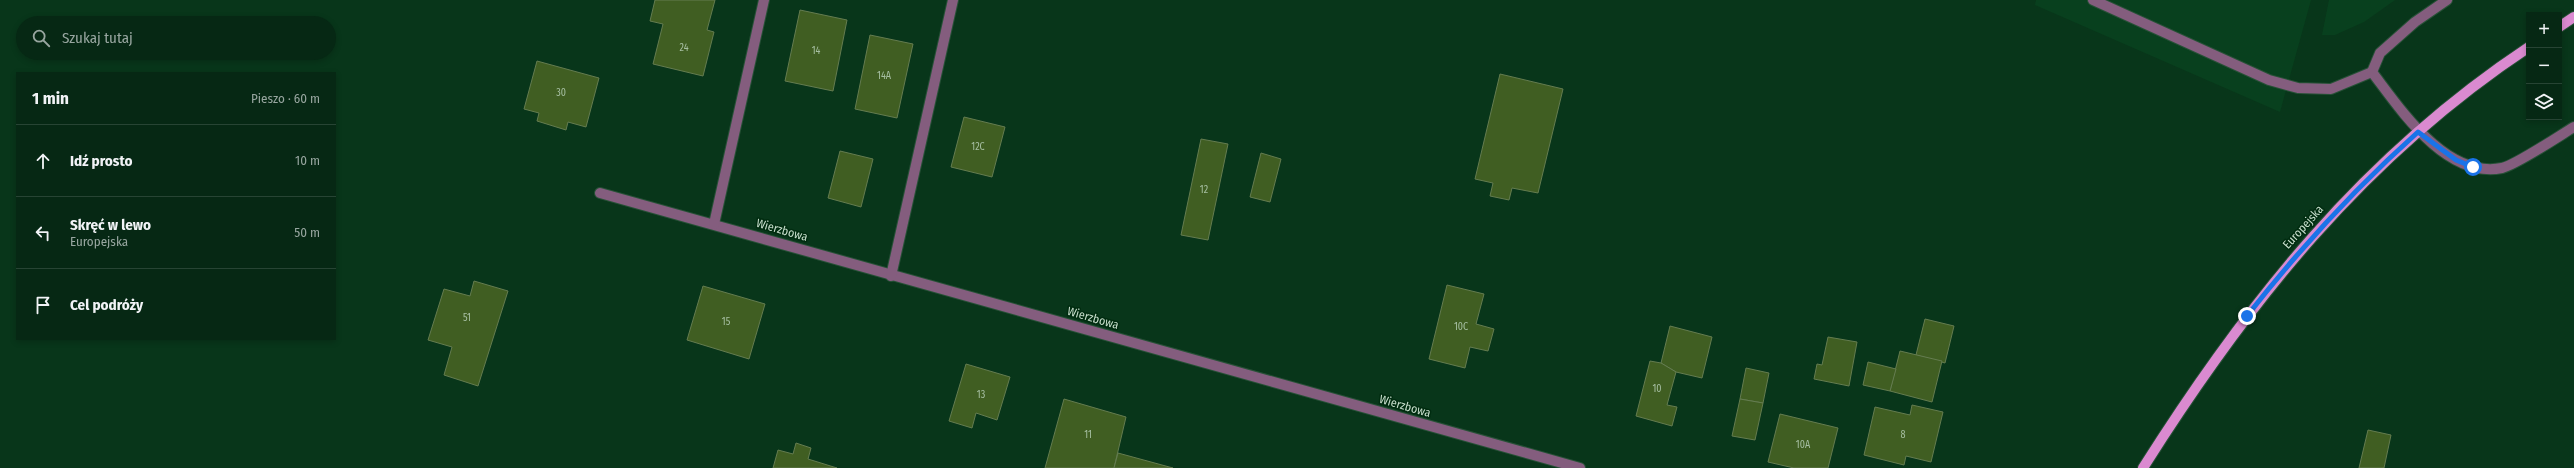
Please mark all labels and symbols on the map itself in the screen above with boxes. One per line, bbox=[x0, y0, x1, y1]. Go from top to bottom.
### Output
house number: 24 bbox=[679, 42, 689, 54]
house number: 14 bbox=[812, 45, 821, 57]
house number: 14A bbox=[877, 70, 892, 82]
house number: 30 bbox=[556, 87, 566, 99]
house number: 12C bbox=[971, 141, 985, 153]
route start bbox=[2464, 158, 2482, 176]
house number: 12 bbox=[1200, 184, 1209, 196]
street label: Europejska bbox=[2280, 202, 2326, 252]
street label: Wierzbowa bbox=[755, 216, 810, 244]
street label: Wierzbowa bbox=[1066, 304, 1121, 332]
route end bbox=[2238, 307, 2256, 325]
house number: 51 bbox=[463, 312, 471, 324]
house number: 15 bbox=[722, 316, 731, 328]
house number: 10C bbox=[1454, 321, 1468, 333]
house number: 10 bbox=[1652, 383, 1662, 395]
house number: 13 bbox=[977, 389, 986, 401]
street label: Wierzbowa bbox=[1378, 392, 1433, 420]
house number: 11 bbox=[1084, 429, 1092, 441]
house number: 8 bbox=[1901, 429, 1906, 441]
house number: 10A bbox=[1796, 439, 1811, 451]

